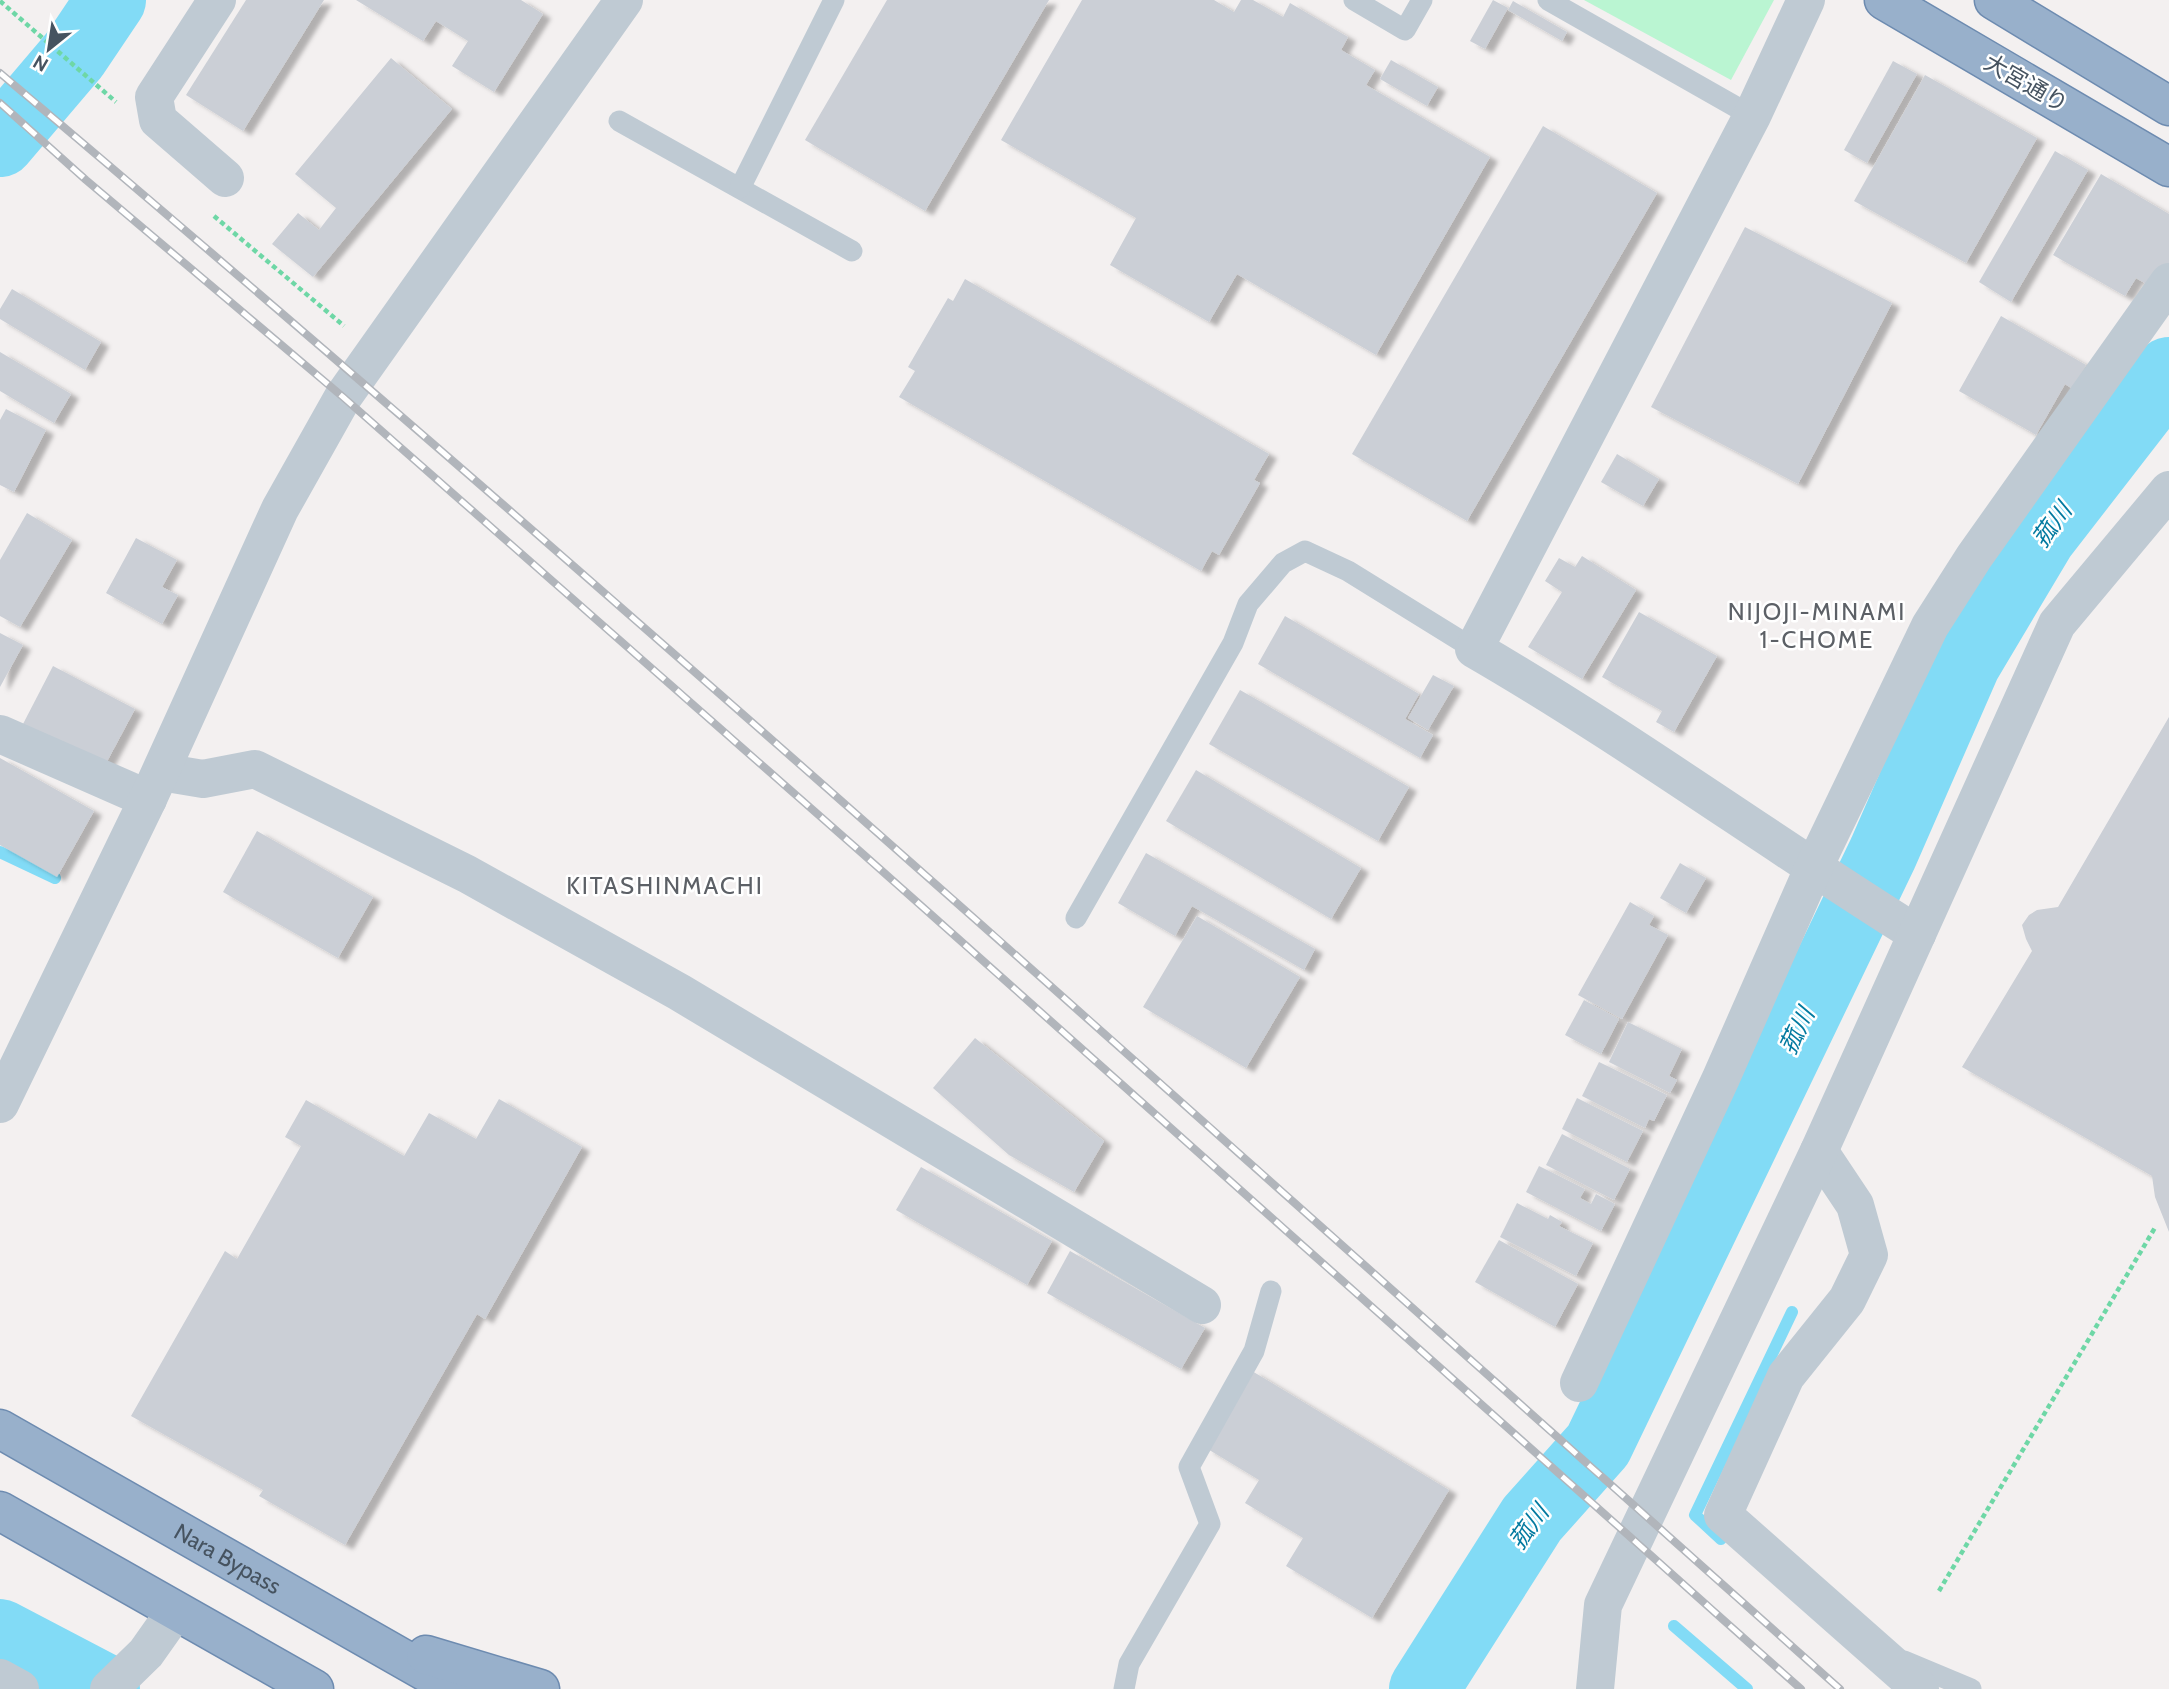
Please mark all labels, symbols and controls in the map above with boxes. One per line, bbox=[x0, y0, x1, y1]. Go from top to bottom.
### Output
north arrow bbox=[14, 14, 84, 84]
street label: 大宮通り bbox=[1979, 48, 2073, 118]
text: N bbox=[29, 50, 52, 77]
water label: 菰川 bbox=[2026, 494, 2079, 553]
district label: NIJOJI-MINAMI 1-CHOME bbox=[1728, 597, 1906, 654]
district label: KITASHINMACHI bbox=[566, 871, 764, 900]
water label: 菰川 bbox=[1773, 1000, 1821, 1059]
water label: 菰川 bbox=[1503, 1496, 1556, 1555]
street label: Nara Bypass bbox=[169, 1517, 286, 1600]

